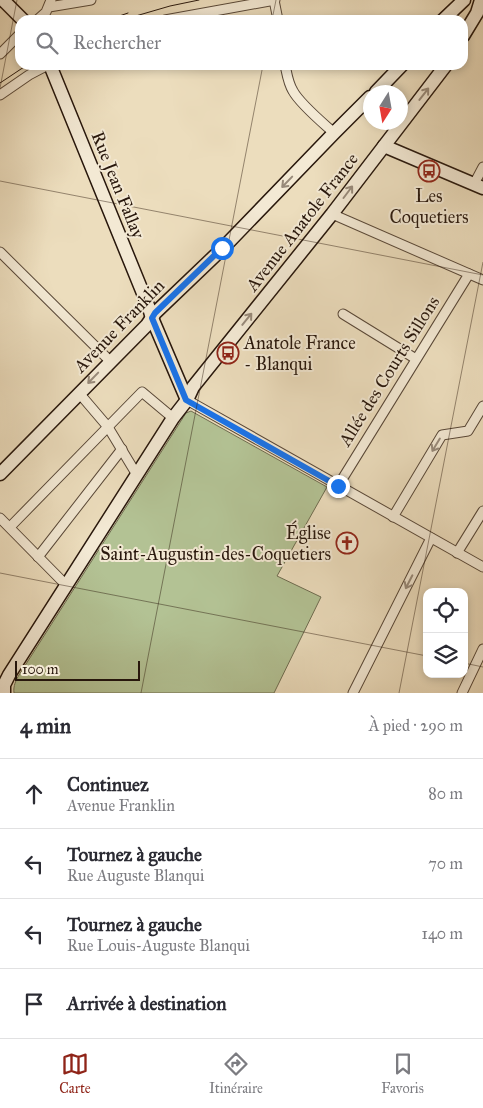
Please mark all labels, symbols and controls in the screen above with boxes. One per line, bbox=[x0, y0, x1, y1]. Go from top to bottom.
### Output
search box bbox=[15, 15, 468, 70]
icon: search bbox=[33, 29, 61, 57]
text: Rechercher bbox=[73, 31, 161, 54]
north arrow bbox=[363, 85, 408, 130]
one-way arrow bbox=[419, 88, 430, 101]
street label: Rue Jean Fallay bbox=[86, 128, 150, 243]
street label: Avenue Anatole France bbox=[241, 148, 363, 296]
bus stop icon: Les Coquetiers bbox=[417, 159, 441, 183]
one-way arrow bbox=[281, 175, 293, 188]
place label: Les Coquetiers bbox=[389, 185, 469, 229]
one-way arrow bbox=[343, 186, 354, 199]
route start bbox=[211, 237, 234, 260]
street label: Avenue Franklin bbox=[68, 275, 169, 378]
street label: Allée des Courts Sillons bbox=[333, 292, 444, 451]
one-way arrow bbox=[242, 313, 253, 326]
place label: Anatole France - Blanqui bbox=[243, 332, 356, 376]
bus stop icon: Anatole France - Blanqui bbox=[216, 341, 240, 365]
one-way arrow bbox=[87, 372, 99, 385]
one-way arrow bbox=[431, 437, 441, 451]
route end bbox=[327, 475, 350, 498]
place label: Église Saint-Augustin-des-Coquetiers bbox=[100, 520, 331, 566]
church icon: Église Saint-Augustin-des-Coquetiers bbox=[335, 531, 359, 555]
one-way arrow bbox=[404, 574, 413, 589]
map controls bbox=[423, 588, 468, 678]
button: locate bbox=[423, 588, 468, 633]
button: layers bbox=[423, 633, 468, 678]
scale bar bbox=[15, 658, 140, 681]
text: 100 m bbox=[22, 661, 59, 678]
text: 4 min bbox=[20, 713, 71, 739]
text: À pied · 290 m bbox=[369, 716, 463, 735]
text: Continuez bbox=[67, 773, 149, 796]
icon: ahead bbox=[20, 780, 48, 808]
text: 80 m bbox=[428, 784, 463, 803]
text: Avenue Franklin bbox=[67, 796, 175, 815]
text: Tournez à gauche bbox=[67, 843, 202, 866]
icon: left bbox=[20, 850, 48, 878]
text: 70 m bbox=[428, 854, 463, 873]
text: Rue Auguste Blanqui bbox=[67, 866, 205, 885]
text: Tournez à gauche bbox=[67, 913, 202, 936]
icon: left bbox=[20, 920, 48, 948]
text: 140 m bbox=[422, 924, 463, 943]
text: Rue Louis-Auguste Blanqui bbox=[67, 936, 250, 955]
icon: arrive bbox=[20, 990, 48, 1018]
text: Arrivée à destination bbox=[67, 992, 226, 1015]
tab: Carte bbox=[59, 1050, 91, 1097]
tab: Itinéraire bbox=[209, 1050, 263, 1097]
tab: Favoris bbox=[381, 1050, 424, 1097]

